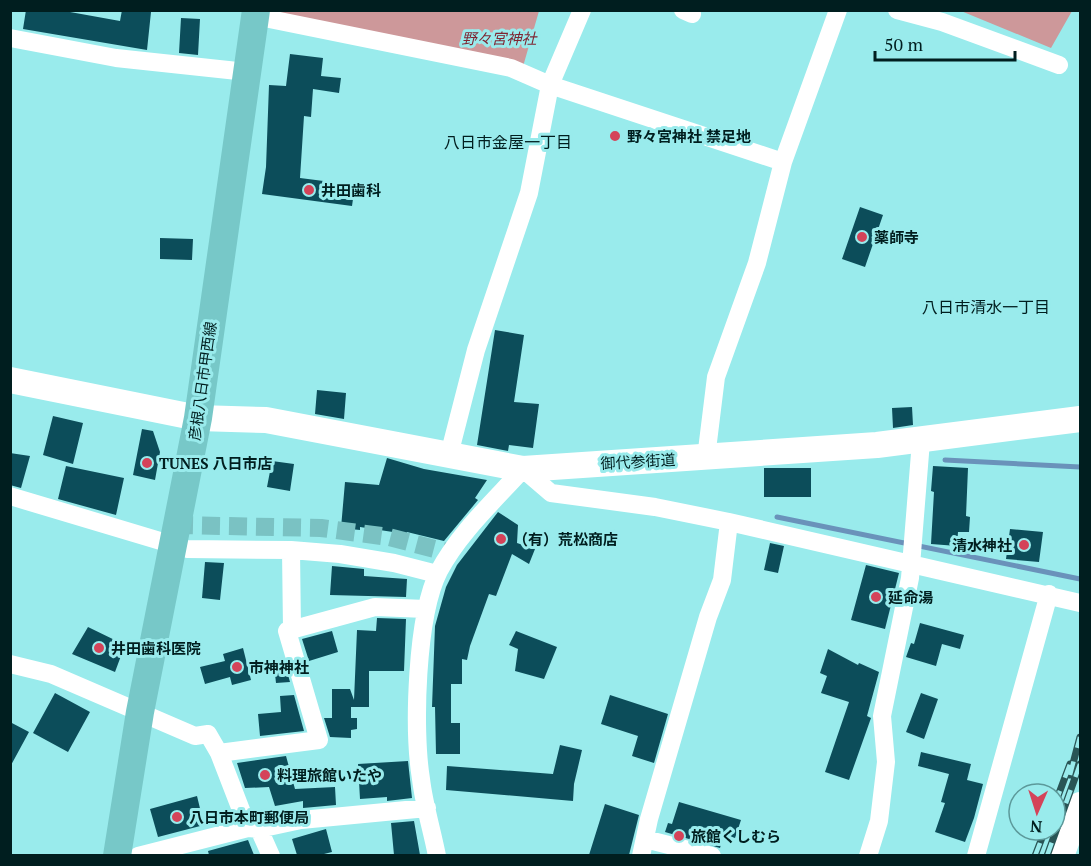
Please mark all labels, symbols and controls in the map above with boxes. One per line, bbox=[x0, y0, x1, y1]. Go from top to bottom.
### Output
scale bar bbox=[875, 24, 1014, 62]
park label: 野々宮神社 bbox=[461, 28, 538, 48]
text: 50 m bbox=[884, 32, 924, 56]
place label: 野々宮神社 禁足地 bbox=[627, 126, 751, 146]
marker: 野々宮神社 禁足地 bbox=[608, 129, 622, 143]
district label: 八日市金屋一丁目 bbox=[444, 131, 572, 153]
place label: 井田歯科 bbox=[321, 180, 381, 200]
marker: 井田歯科 bbox=[302, 183, 316, 197]
place label: 薬師寺 bbox=[874, 227, 919, 247]
marker: 薬師寺 bbox=[855, 230, 869, 244]
district label: 八日市清水一丁目 bbox=[922, 296, 1050, 318]
street label: 彦根八日市甲西線 bbox=[184, 320, 220, 442]
street label: 御代参街道 bbox=[600, 449, 676, 473]
place label: TUNES 八日市店 bbox=[159, 453, 273, 473]
marker: TUNES 八日市店 bbox=[140, 456, 154, 470]
place label: （有）荒松商店 bbox=[513, 529, 618, 549]
marker: （有）荒松商店 bbox=[494, 532, 508, 546]
place label: 清水神社 bbox=[952, 535, 1012, 555]
marker: 清水神社 bbox=[1017, 538, 1031, 552]
place label: 延命湯 bbox=[888, 587, 933, 607]
marker: 延命湯 bbox=[869, 590, 883, 604]
place label: 井田歯科医院 bbox=[111, 638, 201, 658]
marker: 井田歯科医院 bbox=[92, 641, 106, 655]
place label: 市神神社 bbox=[249, 657, 309, 677]
marker: 市神神社 bbox=[230, 660, 244, 674]
place label: 料理旅館いたや bbox=[277, 765, 382, 785]
marker: 料理旅館いたや bbox=[258, 768, 272, 782]
north arrow bbox=[1007, 782, 1067, 842]
place label: 八日市本町郵便局 bbox=[189, 807, 309, 827]
marker: 八日市本町郵便局 bbox=[170, 810, 184, 824]
text: N bbox=[1030, 816, 1043, 838]
place label: 旅館くしむら bbox=[691, 826, 781, 846]
marker: 旅館くしむら bbox=[672, 829, 686, 843]

